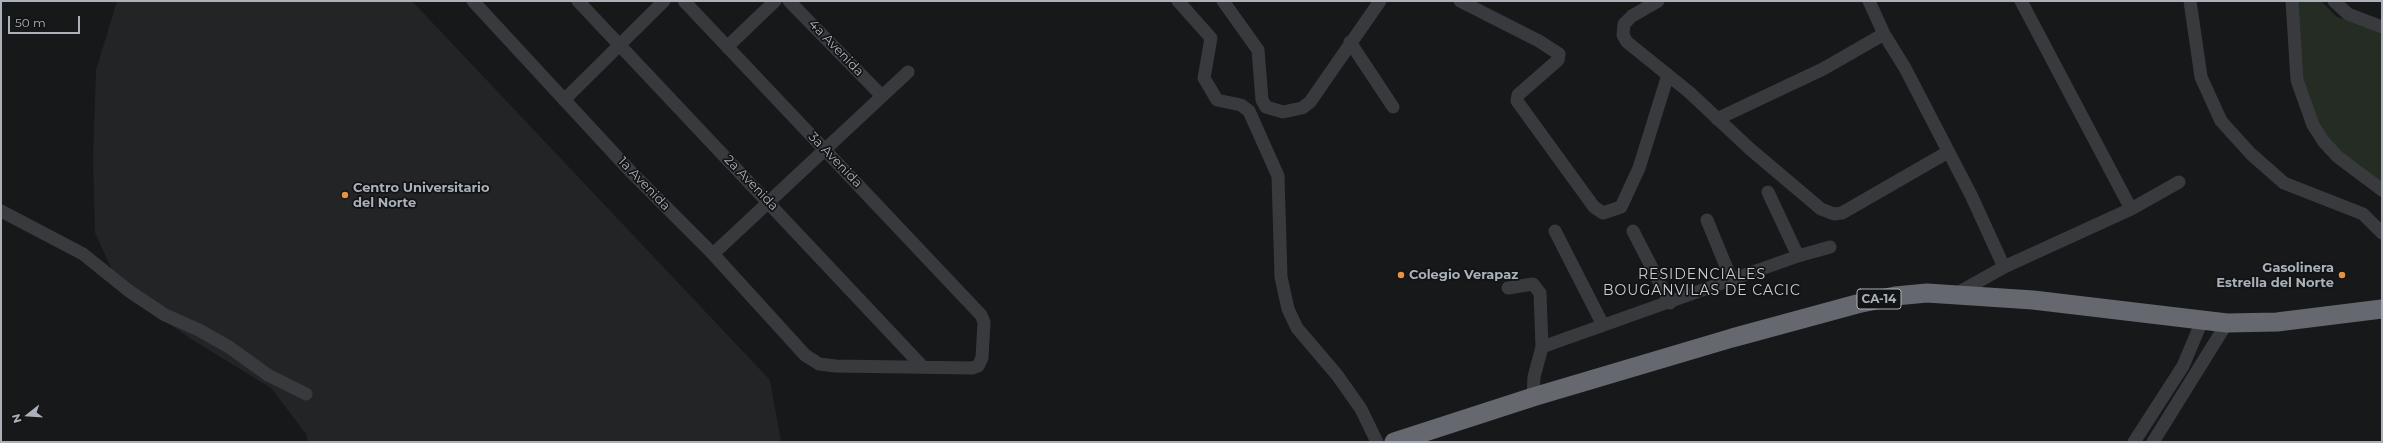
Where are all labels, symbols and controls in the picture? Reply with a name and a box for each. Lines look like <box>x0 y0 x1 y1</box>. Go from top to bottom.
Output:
scale bar <box>10 8 82 34</box>
text: 50 m <box>15 15 46 30</box>
street label: 4a Avenida <box>805 17 867 79</box>
street label: 3a Avenida <box>805 129 865 191</box>
street label: 2a Avenida <box>721 152 781 214</box>
street label: 1a Avenida <box>615 154 673 214</box>
place label: Centro Universitario del Norte <box>353 180 489 211</box>
marker: Centro Universitario del Norte <box>340 190 350 200</box>
place label: Gasolinera Estrella del Norte <box>2216 260 2334 291</box>
place label: Colegio Verapaz <box>1409 267 1518 283</box>
district label: RESIDENCIALES BOUGANVILAS DE CACIC <box>1603 267 1801 300</box>
marker: Colegio Verapaz <box>1396 270 1406 280</box>
marker: Gasolinera Estrella del Norte <box>2337 270 2347 280</box>
road number: CA-14 <box>1857 289 1901 309</box>
north arrow <box>8 395 48 435</box>
text: N <box>9 412 25 425</box>

